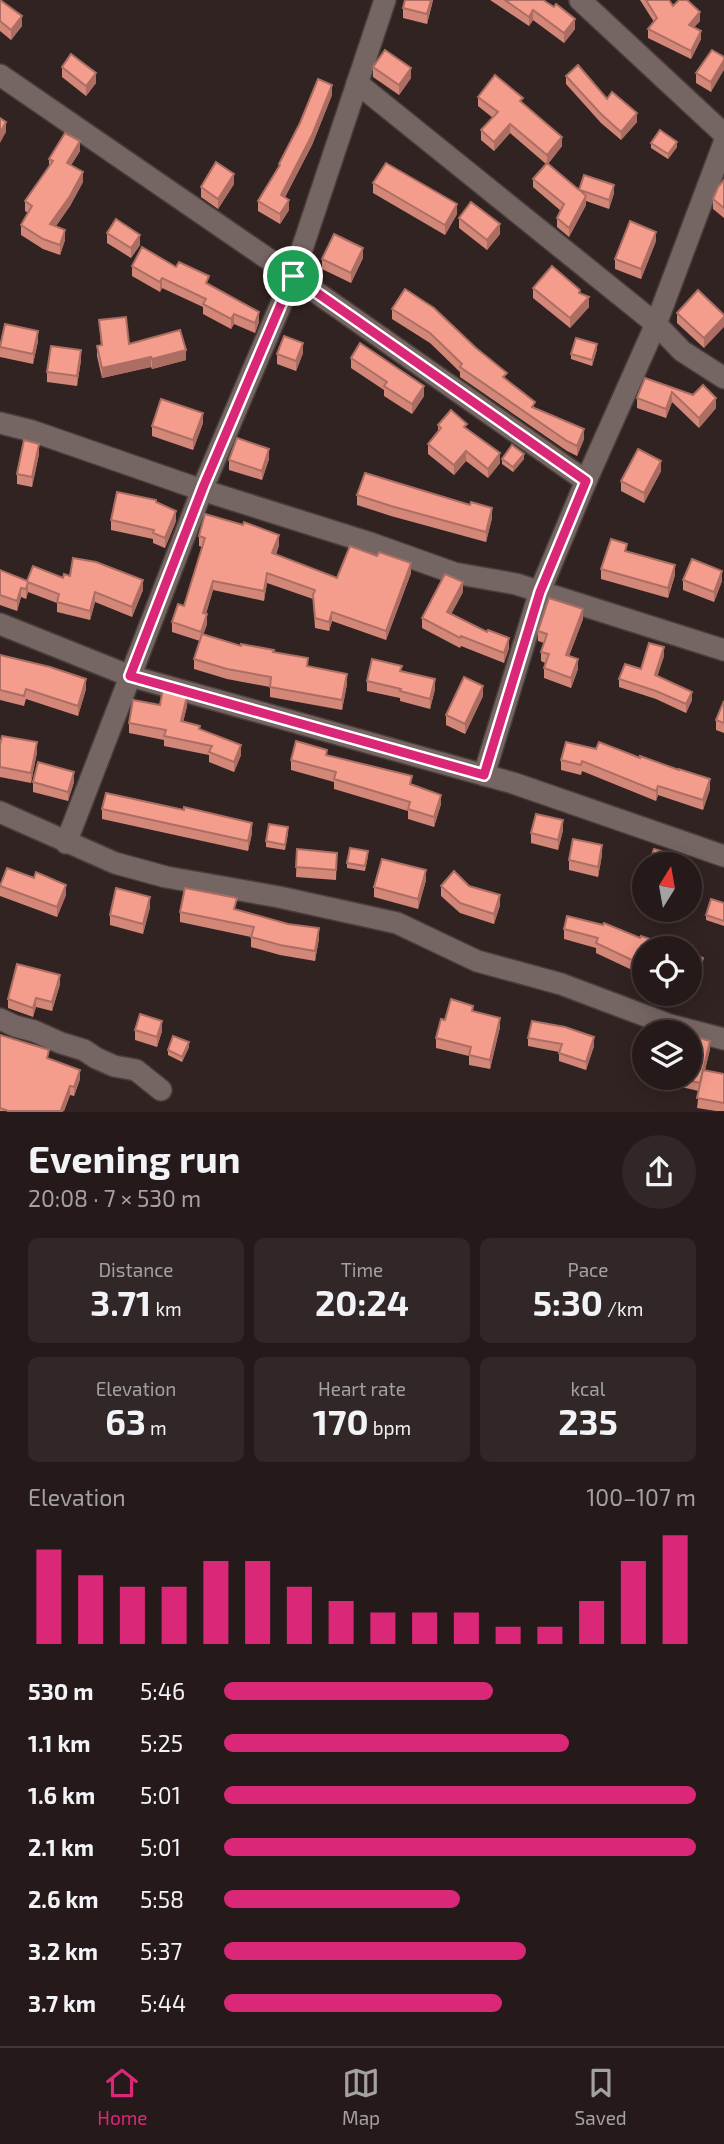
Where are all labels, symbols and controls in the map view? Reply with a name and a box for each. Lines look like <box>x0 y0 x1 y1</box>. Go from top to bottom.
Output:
pin <box>263 246 323 306</box>
icon: arrive <box>274 257 312 295</box>
north arrow <box>632 852 702 922</box>
map controls <box>632 852 702 1090</box>
button: locate <box>632 936 702 1006</box>
button: layers <box>632 1020 702 1090</box>
text: Evening run <box>28 1135 241 1181</box>
button: share <box>622 1135 696 1209</box>
text: 20:08 · 7 × 530 m <box>28 1184 201 1212</box>
text: Distance <box>98 1258 174 1281</box>
text: Time <box>341 1258 383 1281</box>
text: Pace <box>568 1258 608 1281</box>
text: 3.71 <box>90 1281 151 1323</box>
text: 20:24 <box>315 1281 409 1323</box>
text: 5:30 <box>533 1281 603 1323</box>
text: km <box>151 1297 182 1320</box>
text: /km <box>603 1297 643 1320</box>
text: Elevation <box>96 1377 176 1400</box>
text: Heart rate <box>318 1377 406 1400</box>
text: kcal <box>571 1377 605 1400</box>
text: 63 <box>105 1400 146 1442</box>
text: 170 <box>313 1400 368 1442</box>
text: 235 <box>558 1400 618 1442</box>
text: m <box>146 1416 167 1439</box>
text: bpm <box>368 1416 411 1439</box>
text: Elevation <box>28 1483 126 1511</box>
text: 100–107 m <box>586 1483 696 1511</box>
text: 530 m <box>28 1677 93 1705</box>
text: 5:46 <box>140 1677 185 1705</box>
text: 1.1 km <box>28 1729 91 1757</box>
text: 5:25 <box>140 1729 183 1757</box>
text: 1.6 km <box>28 1781 95 1809</box>
text: 5:01 <box>140 1781 181 1809</box>
text: 2.1 km <box>28 1833 94 1861</box>
text: 5:01 <box>140 1833 181 1861</box>
text: 2.6 km <box>28 1885 99 1913</box>
text: 5:58 <box>140 1885 184 1913</box>
text: 3.2 km <box>28 1937 98 1965</box>
text: 5:37 <box>140 1937 182 1965</box>
text: 3.7 km <box>28 1989 96 2017</box>
text: 5:44 <box>140 1989 186 2017</box>
tab: Home <box>97 2064 148 2129</box>
tab: Map <box>342 2064 380 2129</box>
tab: Saved <box>575 2064 627 2129</box>

